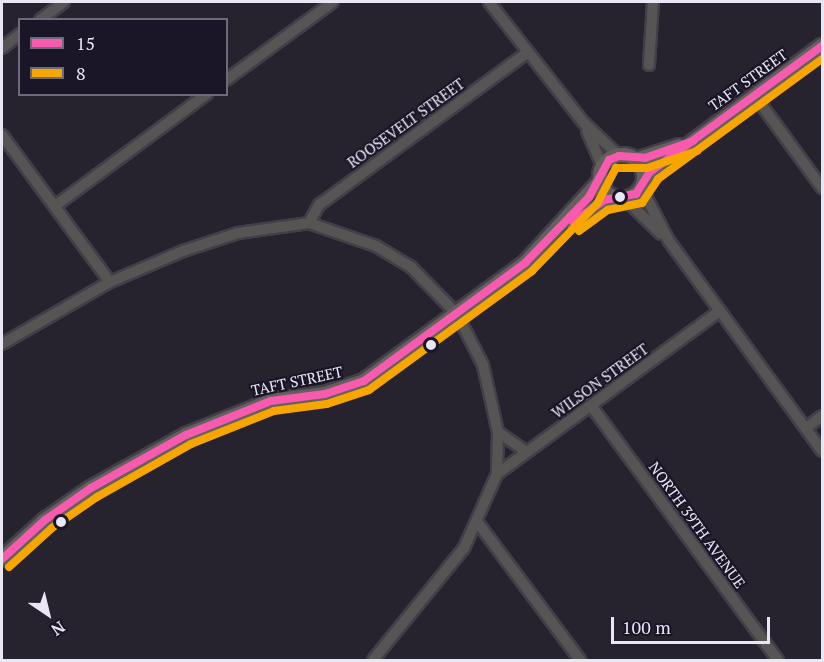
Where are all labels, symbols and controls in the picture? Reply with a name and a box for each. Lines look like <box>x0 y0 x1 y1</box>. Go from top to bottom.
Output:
legend <box>18 18 228 96</box>
text: 15 <box>76 31 95 55</box>
street label: TAFT STREET <box>705 45 791 115</box>
text: 8 <box>76 61 86 85</box>
street label: ROOSEVELT STREET <box>344 74 468 172</box>
unlabelled marker <box>614 191 626 203</box>
unlabelled marker <box>425 339 437 351</box>
street label: WILSON STREET <box>548 340 652 422</box>
street label: TAFT STREET <box>250 363 344 399</box>
street label: NORTH 39TH AVENUE <box>645 458 749 592</box>
unlabelled marker <box>55 516 67 528</box>
north arrow <box>18 584 78 644</box>
scale bar <box>614 605 773 643</box>
text: 100 m <box>622 615 671 639</box>
text: N <box>47 616 70 641</box>

